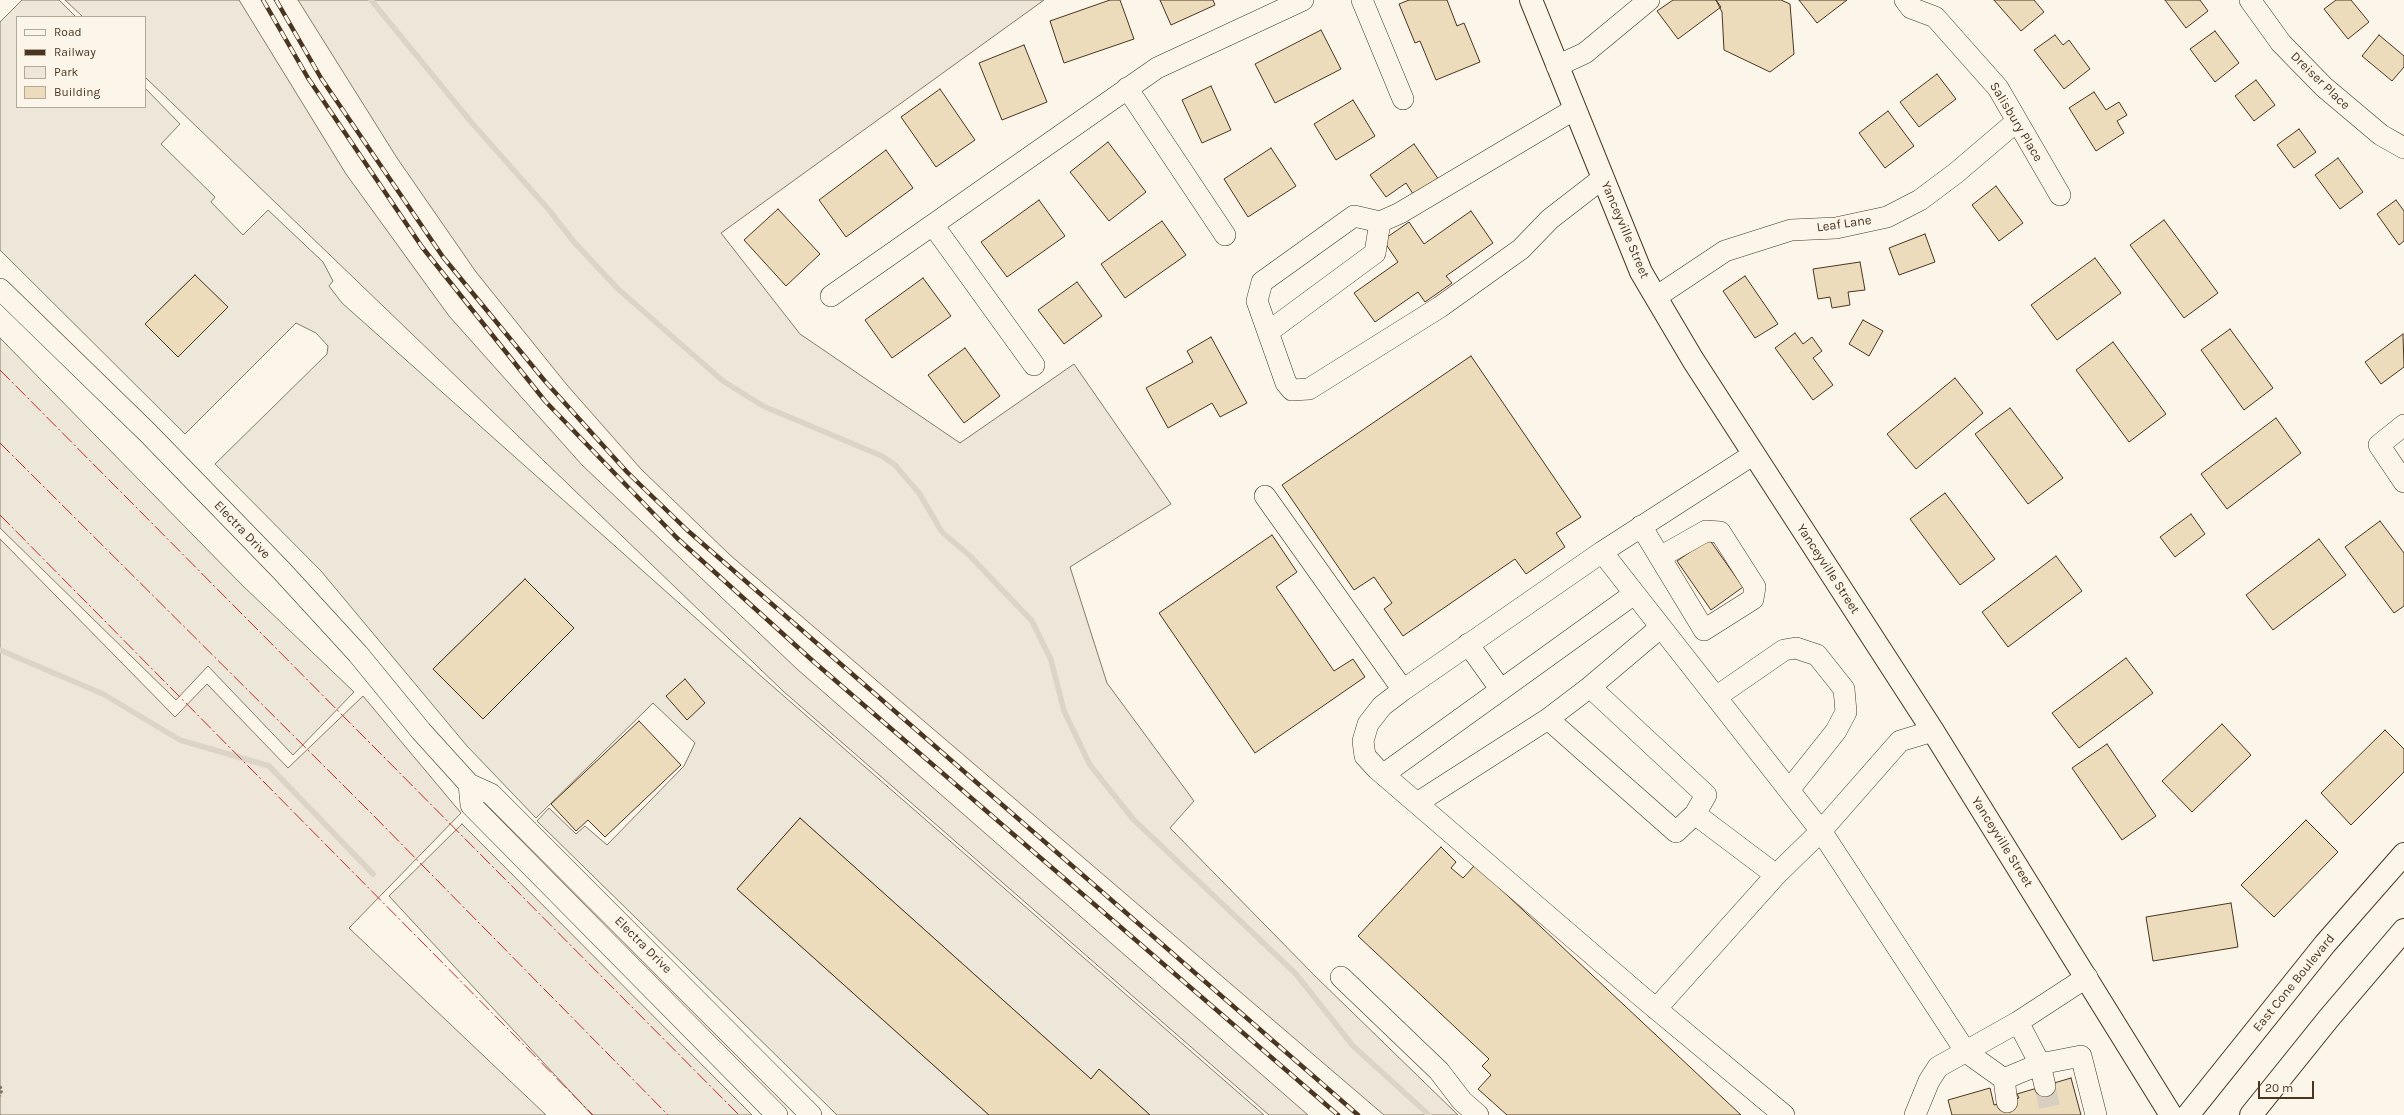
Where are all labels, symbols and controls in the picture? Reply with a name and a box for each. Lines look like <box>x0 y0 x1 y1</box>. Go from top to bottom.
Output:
legend <box>16 16 146 108</box>
text: Road <box>54 25 82 39</box>
text: Railway <box>54 45 96 59</box>
street label: Dreiser Place <box>2287 49 2353 113</box>
text: Park <box>54 65 78 79</box>
street label: Salisbury Place <box>1986 79 2046 165</box>
text: Building <box>54 85 100 99</box>
street label: Yanceyville Street <box>1598 179 1652 281</box>
street label: Leaf Lane <box>1816 212 1872 236</box>
street label: Electra Drive <box>211 498 273 562</box>
street label: Yanceyville Street <box>1793 521 1863 617</box>
street label: Yanceyville Street <box>1968 794 2036 890</box>
street label: Electra Drive <box>611 913 675 977</box>
street label: East Cone Boulevard <box>2250 931 2338 1035</box>
scale bar <box>2260 1073 2316 1099</box>
text: 20 m <box>2265 1081 2293 1095</box>

